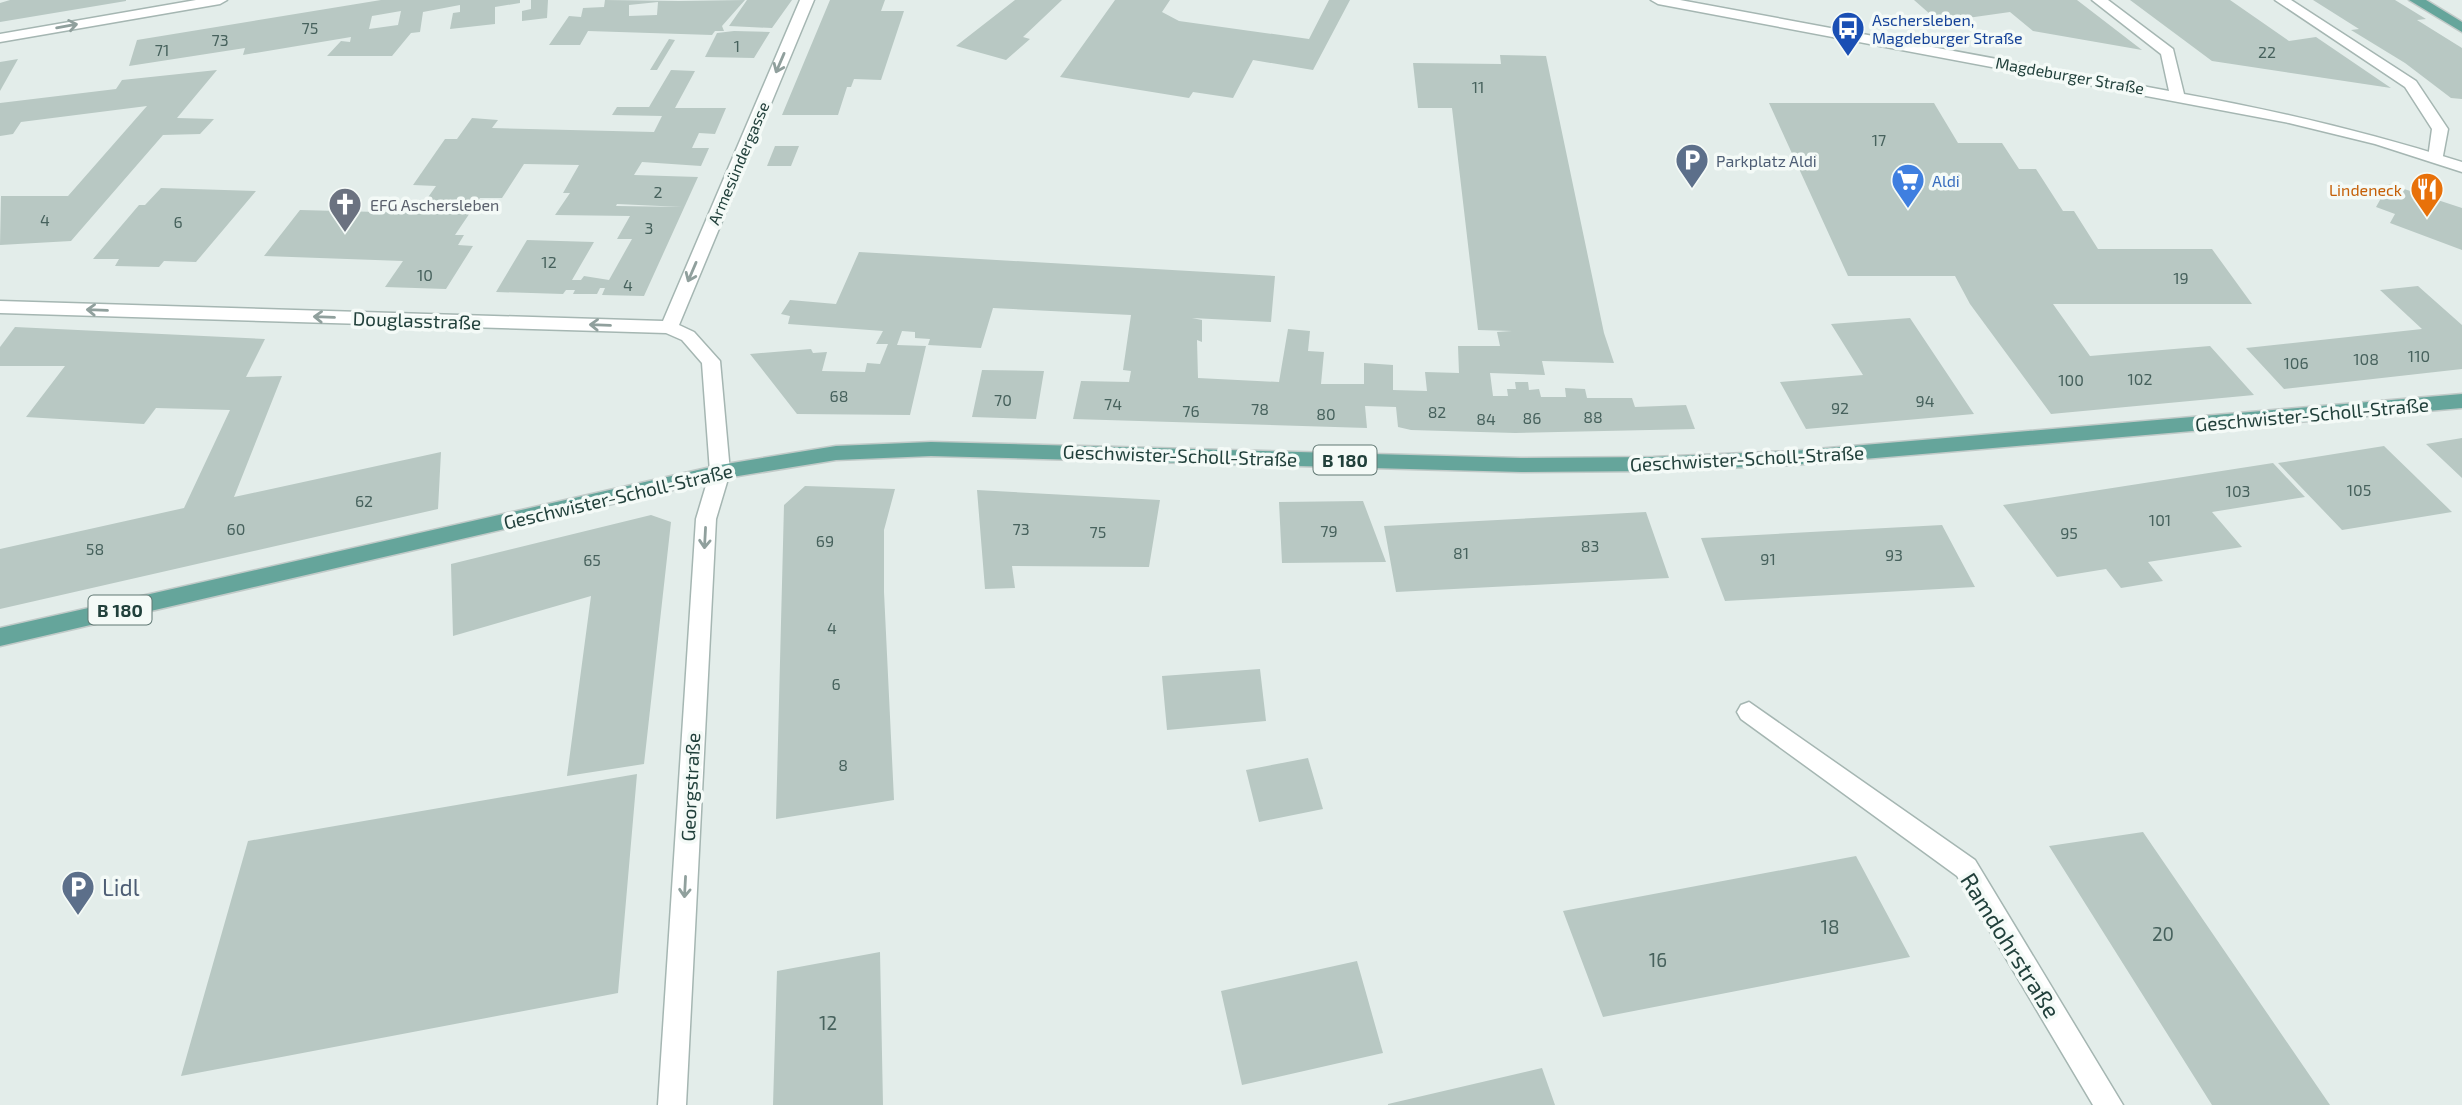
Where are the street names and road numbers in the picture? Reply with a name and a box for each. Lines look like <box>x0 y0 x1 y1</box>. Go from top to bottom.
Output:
street label: Magdeburger Straße <box>1994 53 2146 97</box>
street label: Armesündergasse <box>703 98 773 228</box>
street label: Douglasstraße <box>352 306 482 334</box>
street label: Geschwister-Scholl-Straße <box>2194 392 2430 436</box>
street label: Geschwister-Scholl-Straße <box>1062 439 1298 471</box>
street label: Geschwister-Scholl-Straße <box>1629 440 1865 476</box>
road number: B 180 <box>1314 446 1376 474</box>
street label: Geschwister-Scholl-Straße <box>501 458 735 534</box>
road number: B 180 <box>88 596 152 624</box>
street label: Georgstraße <box>676 732 704 842</box>
street label: Ramdohrstraße <box>1955 867 2067 1023</box>

